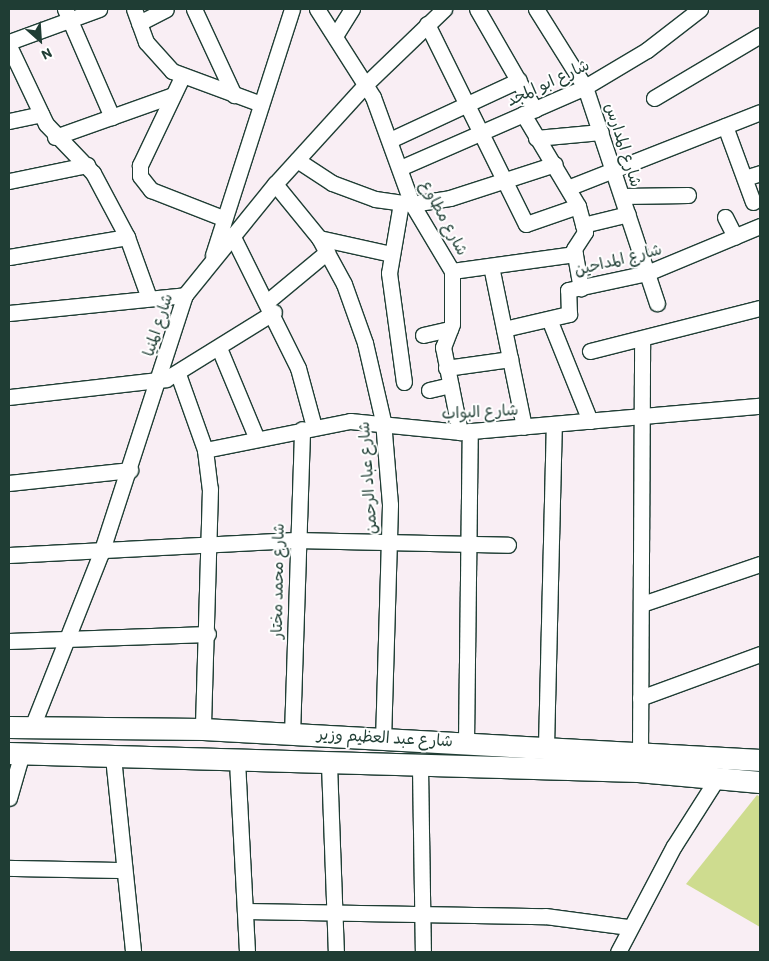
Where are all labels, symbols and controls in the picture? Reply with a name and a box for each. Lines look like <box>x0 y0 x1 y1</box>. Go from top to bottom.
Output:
north arrow <box>15 15 65 65</box>
text: N <box>39 44 55 64</box>
street label: شارع ابو المجد <box>504 55 592 111</box>
street label: شارع المدارس <box>600 101 646 189</box>
street label: شارع مطاوع <box>416 177 472 259</box>
street label: شارع المداحين <box>572 240 664 280</box>
street label: شارع المنيا <box>139 291 177 359</box>
street label: شارع البواب <box>441 400 519 424</box>
street label: شارع عباد الرحمن <box>354 421 382 535</box>
street label: شارع محمد مختار <box>267 523 289 639</box>
street label: شارع عبد العظيم وزير <box>317 725 453 751</box>

